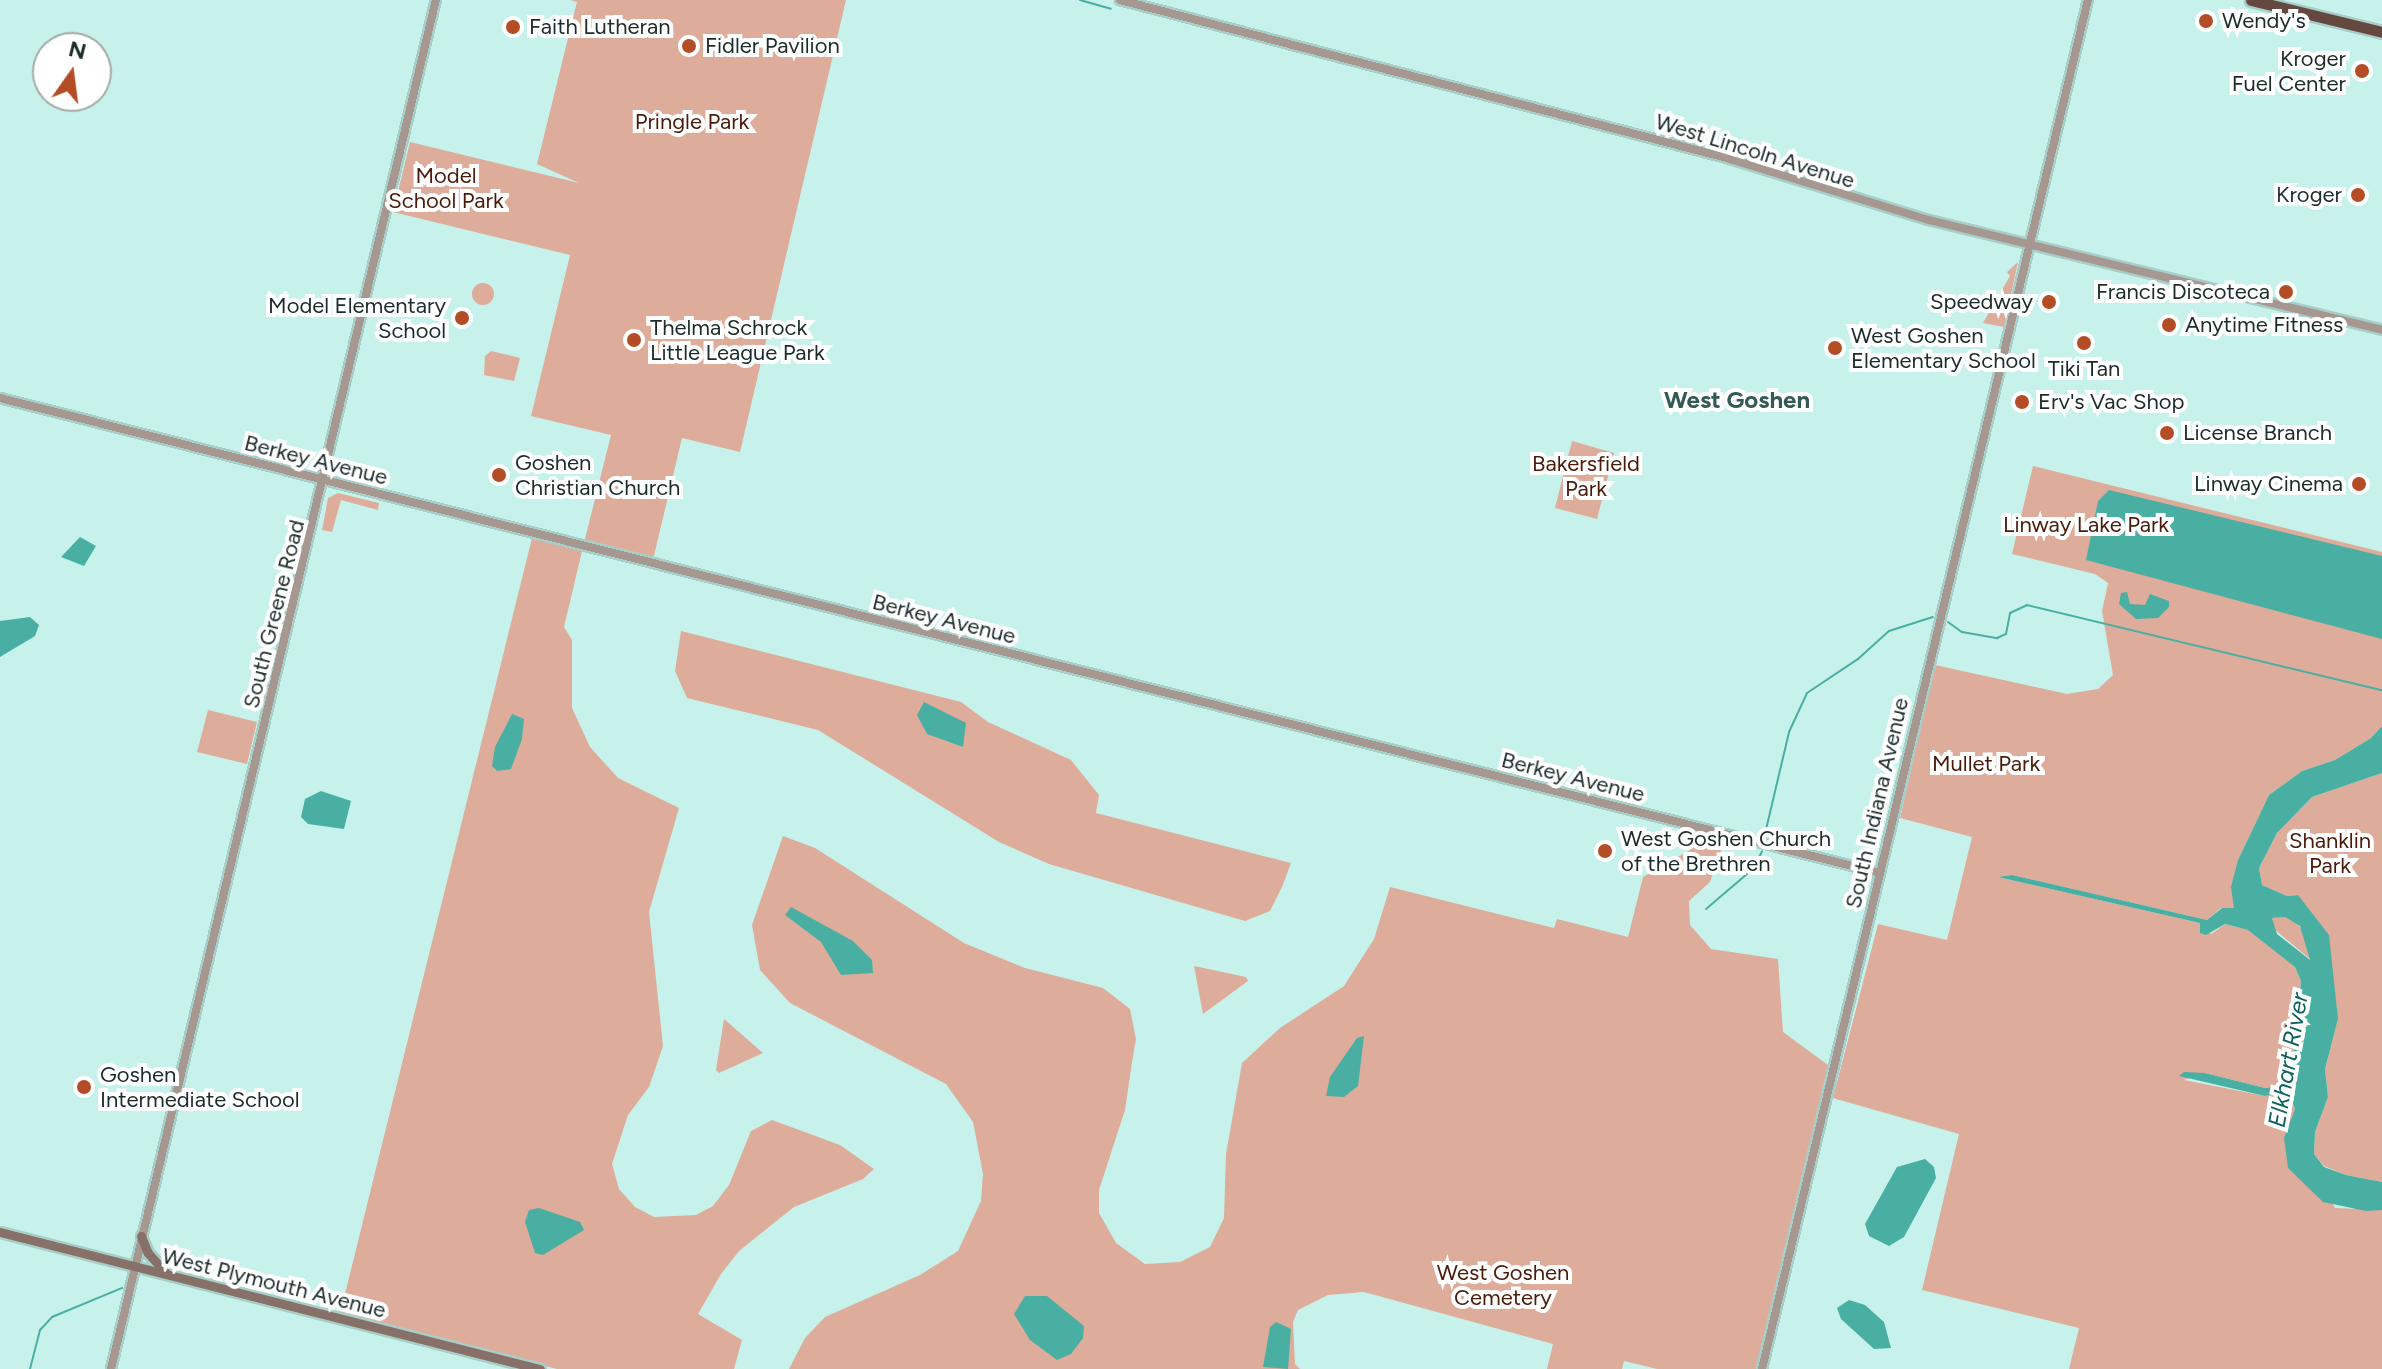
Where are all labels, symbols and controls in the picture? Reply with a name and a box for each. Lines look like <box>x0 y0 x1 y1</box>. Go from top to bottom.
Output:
place label: Wendy's <box>2222 8 2306 34</box>
marker: Wendy's <box>2197 12 2215 30</box>
place label: Faith Lutheran <box>529 14 670 40</box>
marker: Faith Lutheran <box>504 18 522 36</box>
north arrow <box>32 32 112 112</box>
place label: Fidler Pavilion <box>705 33 840 59</box>
text: N <box>66 35 89 65</box>
marker: Fidler Pavilion <box>680 37 698 55</box>
place label: Kroger Fuel Center <box>2232 45 2346 96</box>
marker: Kroger Fuel Center <box>2353 62 2371 80</box>
street label: West Lincoln Avenue <box>1652 108 1858 194</box>
park label: Pringle Park <box>635 109 749 135</box>
park label: Model School Park <box>388 162 504 214</box>
place label: Kroger <box>2276 182 2342 208</box>
marker: Kroger <box>2349 186 2367 204</box>
place label: Francis Discoteca <box>2096 279 2270 305</box>
marker: Francis Discoteca <box>2277 283 2295 301</box>
place label: Speedway <box>1930 289 2033 315</box>
place label: Model Elementary School <box>268 292 446 344</box>
marker: Speedway <box>2040 293 2058 311</box>
marker: Model Elementary School <box>453 309 471 327</box>
place label: Anytime Fitness <box>2185 312 2343 338</box>
place label: Thelma Schrock Little League Park <box>650 314 825 366</box>
marker: Anytime Fitness <box>2160 316 2178 334</box>
place label: West Goshen Elementary School <box>1851 322 2036 374</box>
marker: Thelma Schrock Little League Park <box>625 331 643 349</box>
marker: Tiki Tan <box>2075 334 2093 352</box>
marker: West Goshen Elementary School <box>1826 339 1844 357</box>
place label: Tiki Tan <box>2048 356 2120 382</box>
district label: West Goshen <box>1664 386 1810 414</box>
place label: Erv's Vac Shop <box>2038 389 2184 415</box>
marker: Erv's Vac Shop <box>2013 393 2031 411</box>
place label: License Branch <box>2183 420 2332 446</box>
marker: License Branch <box>2158 424 2176 442</box>
street label: Berkey Avenue <box>242 429 390 491</box>
place label: Goshen Christian Church <box>515 449 680 500</box>
park label: Bakersfield Park <box>1532 450 1640 502</box>
marker: Goshen Christian Church <box>490 466 508 484</box>
place label: Linway Cinema <box>2194 471 2343 497</box>
marker: Linway Cinema <box>2350 475 2368 493</box>
park label: Linway Lake Park <box>2003 512 2169 538</box>
street label: South Greene Road <box>238 517 310 711</box>
street label: Berkey Avenue <box>870 588 1018 650</box>
street label: South Indiana Avenue <box>1840 695 1914 911</box>
street label: Berkey Avenue <box>1499 746 1647 808</box>
park label: Mullet Park <box>1932 751 2040 777</box>
place label: West Goshen Church of the Brethren <box>1621 825 1831 876</box>
park label: Shanklin Park <box>2289 827 2371 878</box>
marker: West Goshen Church of the Brethren <box>1596 842 1614 860</box>
water label: Elkhart River <box>2262 990 2314 1130</box>
place label: Goshen Intermediate School <box>100 1061 300 1112</box>
marker: Goshen Intermediate School <box>75 1078 93 1096</box>
street label: West Plymouth Avenue <box>159 1242 389 1324</box>
park label: West Goshen Cemetery <box>1437 1259 1569 1310</box>

